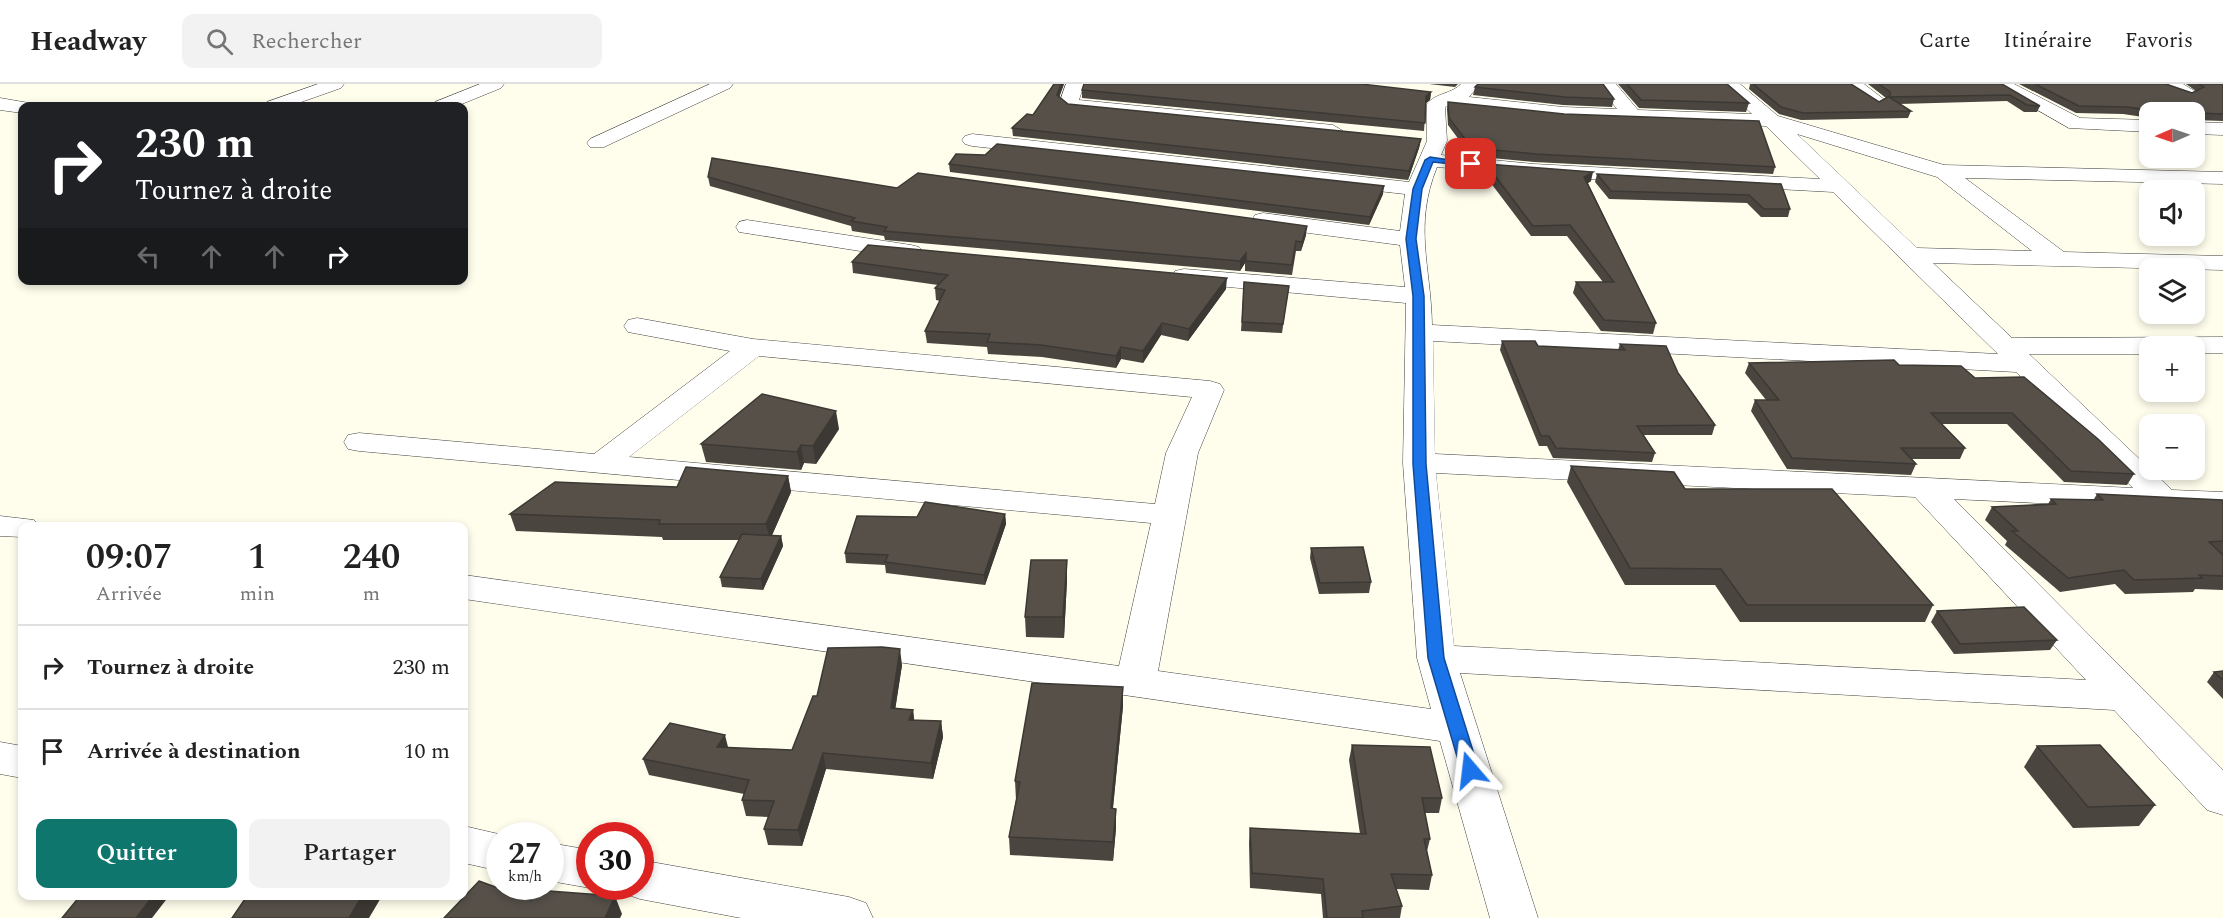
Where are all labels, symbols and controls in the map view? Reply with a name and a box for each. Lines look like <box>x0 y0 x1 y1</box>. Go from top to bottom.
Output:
search box <box>182 14 602 68</box>
text: Headway <box>30 20 146 63</box>
icon: search <box>203 25 236 58</box>
text: Rechercher <box>251 25 362 58</box>
text: Carte <box>1919 25 1970 57</box>
text: Itinéraire <box>2003 25 2092 57</box>
text: Favoris <box>2125 25 2193 57</box>
north arrow <box>2139 102 2205 168</box>
map controls <box>2139 102 2205 480</box>
text: 230 m <box>135 113 254 176</box>
icon: right <box>36 126 114 204</box>
pin <box>1445 138 1496 189</box>
icon: arrive <box>1454 147 1487 180</box>
text: Tournez à droite <box>135 170 332 212</box>
button: sound <box>2139 180 2205 246</box>
icon: left <box>132 240 165 273</box>
icon: ahead <box>195 240 228 273</box>
icon: ahead <box>258 240 291 273</box>
icon: right <box>321 240 354 273</box>
button: layers <box>2139 258 2205 324</box>
button: + <box>2139 336 2205 402</box>
button: − <box>2139 414 2205 480</box>
text: 09:07 <box>86 530 172 585</box>
text: 1 <box>248 530 267 585</box>
text: 240 <box>342 530 400 585</box>
text: Arrivée <box>96 579 162 609</box>
text: min <box>240 579 275 609</box>
text: m <box>363 579 380 609</box>
icon: right <box>36 651 69 684</box>
text: Tournez à droite <box>87 651 254 684</box>
text: 230 m <box>393 651 450 684</box>
icon: arrive <box>36 735 69 768</box>
text: Arrivée à destination <box>87 735 301 768</box>
text: 10 m <box>404 735 450 768</box>
position arrow <box>1438 738 1502 802</box>
button: Quitter <box>36 819 237 888</box>
button: Partager <box>249 819 450 888</box>
speed limit sign: 30 <box>576 822 654 900</box>
text: 27 <box>508 831 542 877</box>
text: km/h <box>508 865 542 888</box>

